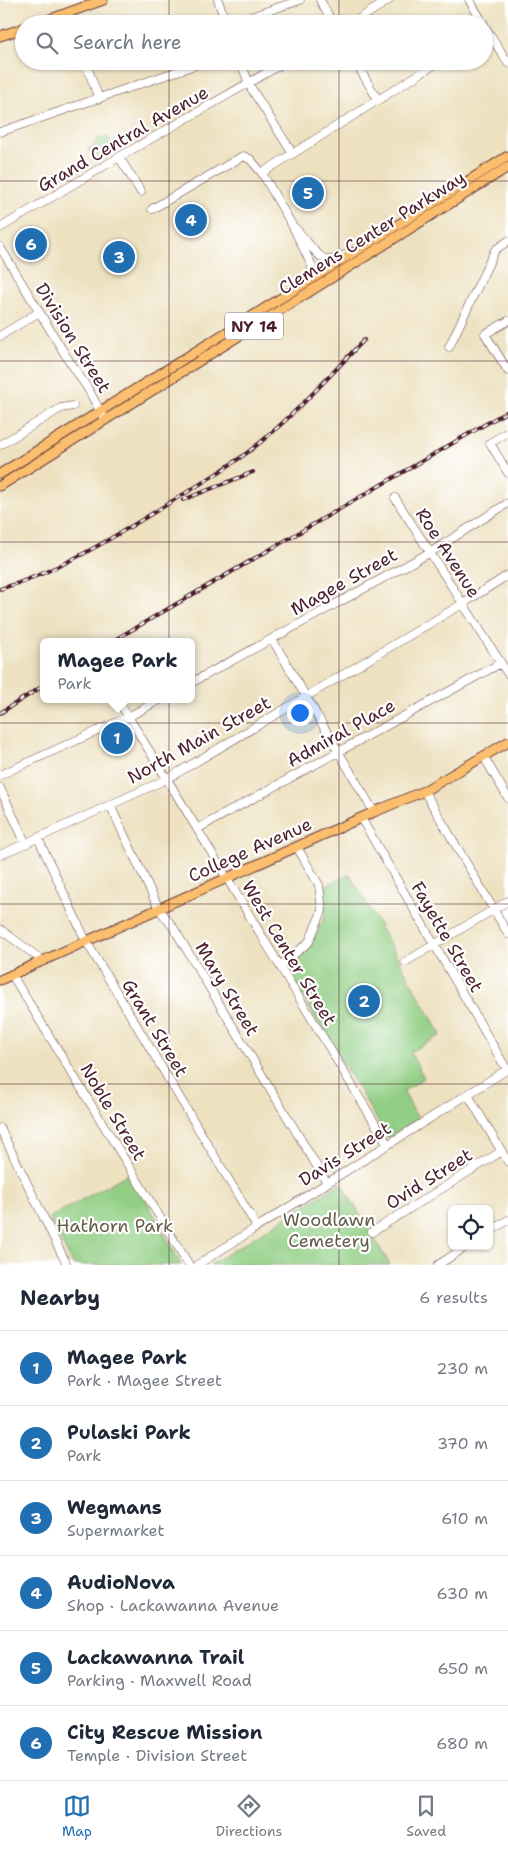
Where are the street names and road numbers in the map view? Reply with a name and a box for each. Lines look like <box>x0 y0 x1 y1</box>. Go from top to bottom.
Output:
street label: Grand Central Avenue <box>33 80 213 198</box>
street label: Clemens Center Parkway <box>274 166 470 300</box>
street label: Division Street <box>30 278 116 398</box>
road number: NY 14 <box>225 312 283 340</box>
street label: Roe Avenue <box>410 503 486 603</box>
street label: Magee Street <box>286 543 402 621</box>
street label: North Main Street <box>123 691 275 789</box>
street label: Admiral Place <box>282 693 400 773</box>
street label: College Avenue <box>184 812 316 888</box>
street label: West Center Street <box>236 876 342 1030</box>
street label: Fayette Street <box>406 877 489 997</box>
street label: Mary Street <box>190 938 265 1041</box>
street label: Grant Street <box>116 975 194 1081</box>
street label: Noble Street <box>75 1059 152 1165</box>
street label: Davis Street <box>294 1116 396 1192</box>
street label: Ovid Street <box>381 1143 477 1215</box>

